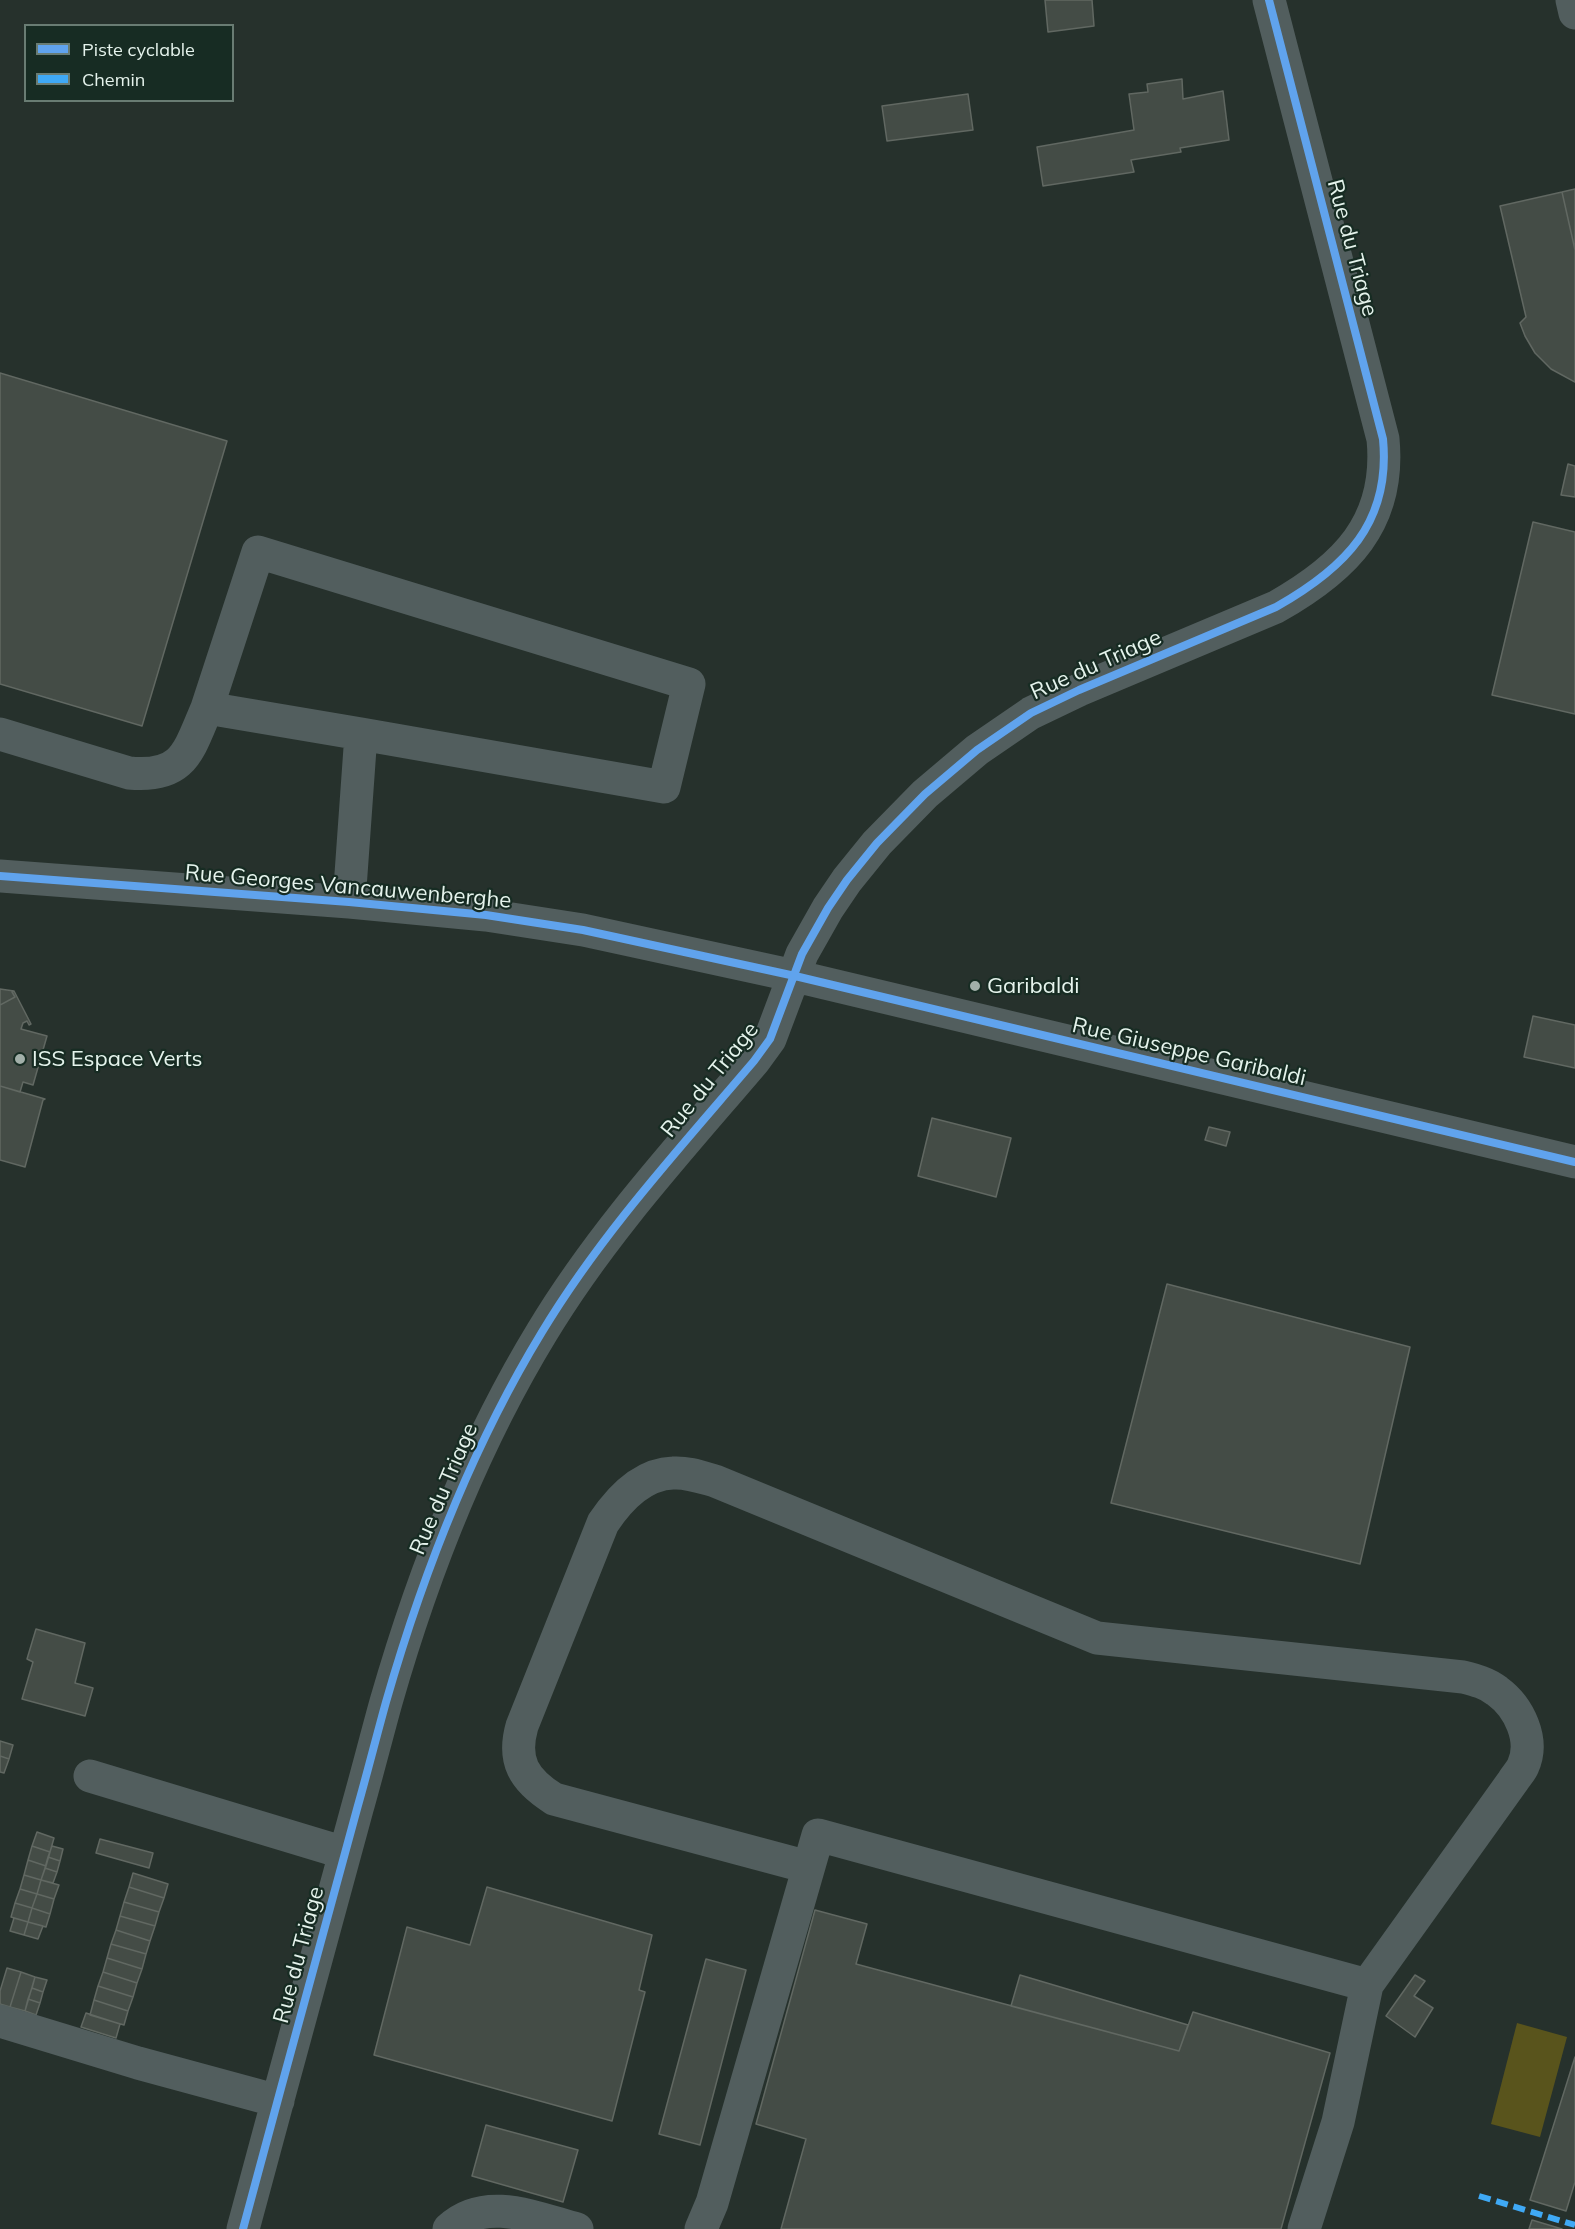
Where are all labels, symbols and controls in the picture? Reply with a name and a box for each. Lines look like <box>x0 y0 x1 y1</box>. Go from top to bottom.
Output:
legend <box>24 24 234 102</box>
text: Piste cyclable <box>82 38 195 61</box>
text: Chemin <box>82 68 145 91</box>
street label: Rue du Triage <box>1321 177 1383 319</box>
street label: Rue du Triage <box>1026 624 1166 706</box>
street label: Rue Georges Vancauwenberghe <box>184 860 512 914</box>
place label: Garibaldi <box>987 973 1080 999</box>
marker: Garibaldi <box>968 979 982 993</box>
street label: Rue Giuseppe Garibaldi <box>1069 1012 1309 1092</box>
street label: Rue du Triage <box>656 1017 764 1143</box>
place label: ISS Espace Verts <box>32 1046 203 1072</box>
marker: ISS Espace Verts <box>13 1052 27 1066</box>
street label: Rue du Triage <box>404 1419 484 1559</box>
street label: Rue du Triage <box>268 1884 330 2026</box>

